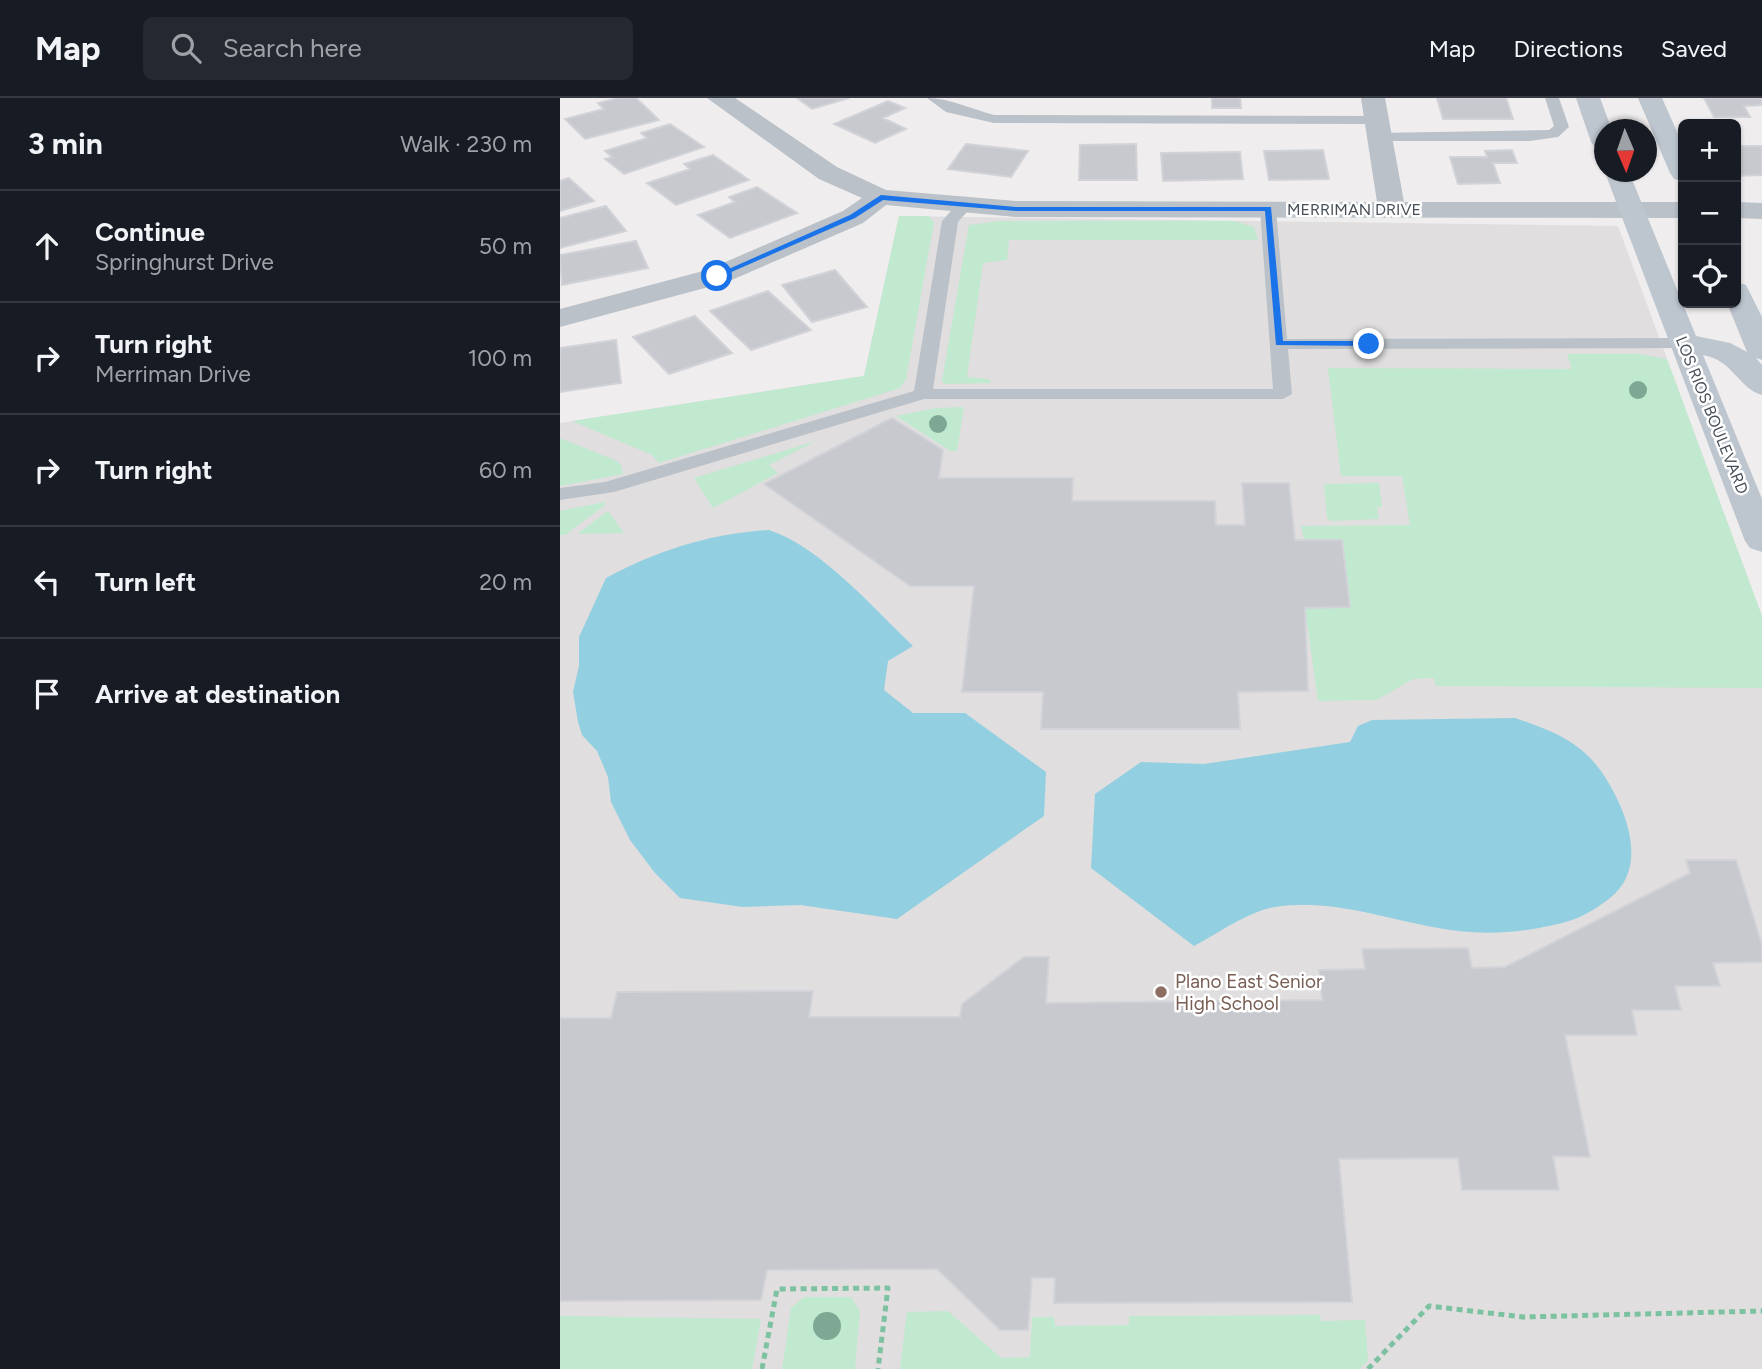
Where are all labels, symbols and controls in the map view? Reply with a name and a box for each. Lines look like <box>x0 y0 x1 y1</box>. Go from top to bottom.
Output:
search box <box>143 17 633 80</box>
text: Map <box>35 29 101 68</box>
icon: search <box>167 29 205 67</box>
text: Search here <box>223 32 362 64</box>
text: Map <box>1429 34 1475 63</box>
text: Directions <box>1513 34 1623 63</box>
text: Saved <box>1661 34 1727 63</box>
north arrow <box>1594 119 1657 182</box>
map controls <box>1678 119 1741 308</box>
button: + <box>1678 119 1741 182</box>
text: 3 min <box>28 125 103 162</box>
text: Walk · 230 m <box>400 130 532 158</box>
button: − <box>1678 182 1741 245</box>
street label: MERRIMAN DRIVE <box>1287 200 1421 219</box>
text: Continue <box>95 216 205 248</box>
icon: ahead <box>28 227 66 265</box>
text: 50 m <box>479 232 532 260</box>
button: locate <box>1678 245 1741 308</box>
text: Springhurst Drive <box>95 248 274 276</box>
route start <box>701 260 732 291</box>
text: Turn right <box>95 328 212 360</box>
route end <box>1353 328 1384 359</box>
street label: LOS RIOS BOULEVARD <box>1672 333 1752 497</box>
icon: right <box>28 339 66 377</box>
text: 100 m <box>468 344 532 372</box>
text: Merriman Drive <box>95 360 251 388</box>
icon: right <box>28 451 66 489</box>
text: Turn right <box>95 454 212 486</box>
text: 60 m <box>479 456 532 484</box>
icon: left <box>28 563 66 601</box>
text: Turn left <box>95 566 196 598</box>
text: 20 m <box>479 568 532 596</box>
icon: arrive <box>28 675 66 713</box>
text: Arrive at destination <box>95 678 340 710</box>
place label: Plano East Senior High School <box>1175 970 1323 1015</box>
marker: Plano East Senior High School <box>1153 984 1169 1000</box>

